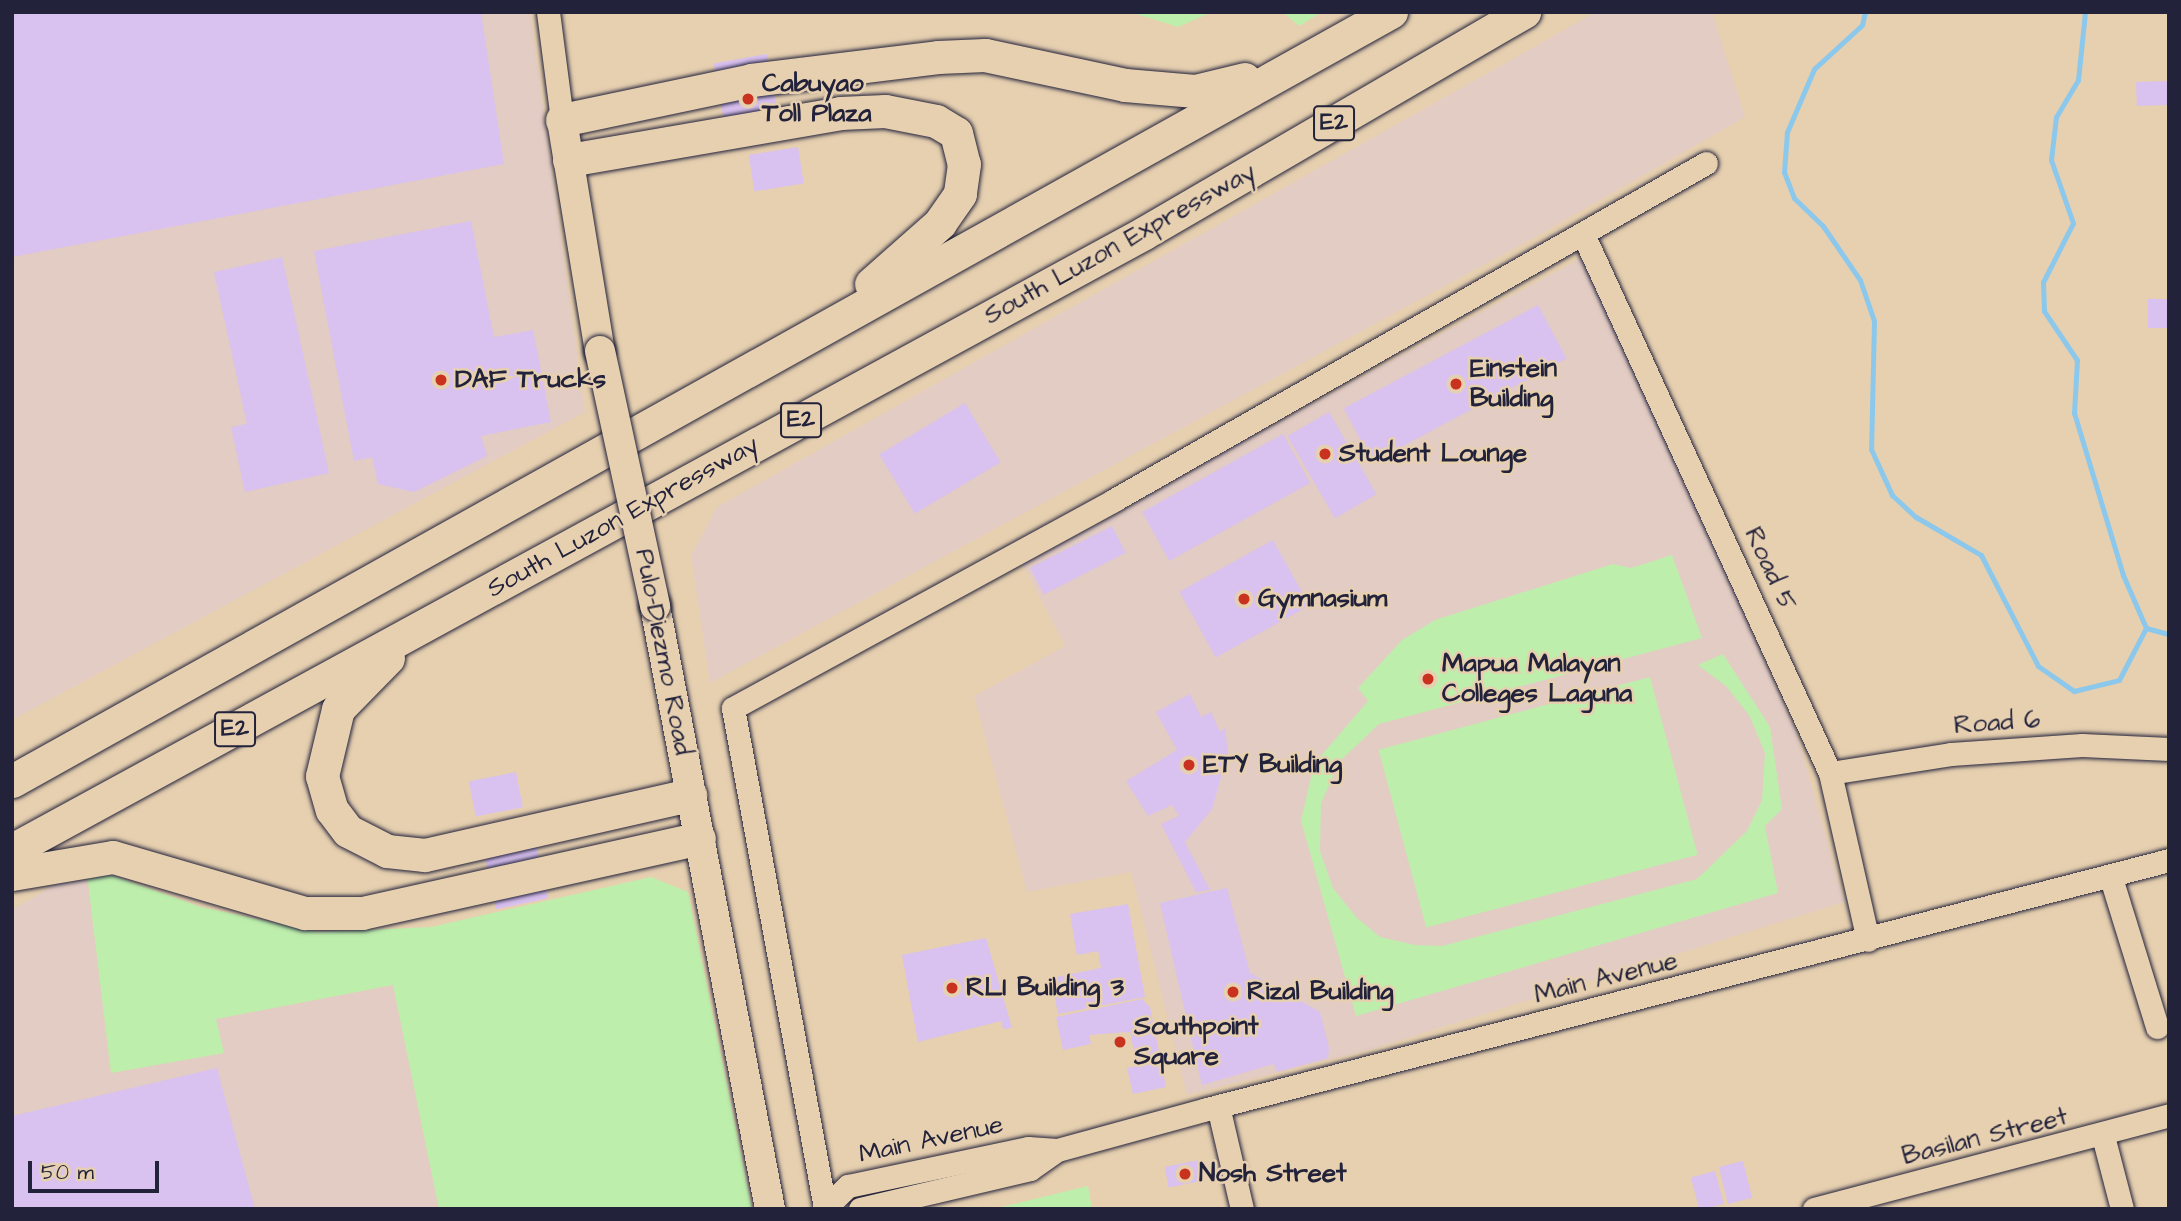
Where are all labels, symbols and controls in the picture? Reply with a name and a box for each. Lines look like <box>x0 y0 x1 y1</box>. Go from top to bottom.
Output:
place label: Cabuyao Toll Plaza <box>762 68 871 130</box>
marker: Cabuyao Toll Plaza <box>740 91 756 107</box>
road number: E2 <box>1313 103 1355 144</box>
street label: South Luzon Expressway <box>979 156 1261 332</box>
place label: Einstein Building <box>1470 353 1557 414</box>
place label: DAF Trucks <box>455 364 606 396</box>
marker: DAF Trucks <box>433 372 449 388</box>
marker: Einstein Building <box>1448 376 1464 392</box>
road number: E2 <box>780 400 822 440</box>
street label: South Luzon Expressway <box>482 429 764 605</box>
place label: Student Lounge <box>1339 438 1527 470</box>
marker: Student Lounge <box>1317 446 1333 462</box>
street label: Road 5 <box>1737 522 1803 616</box>
street label: Pulo-Diezmo Road <box>628 546 698 758</box>
place label: Gymnasium <box>1258 583 1387 615</box>
marker: Gymnasium <box>1236 591 1252 607</box>
place label: Mapua Malayan Colleges Laguna <box>1442 648 1632 710</box>
marker: Mapua Malayan Colleges Laguna <box>1420 671 1436 687</box>
street label: Road 6 <box>1953 704 2041 742</box>
road number: E2 <box>214 708 256 750</box>
place label: ETY Building <box>1203 749 1342 781</box>
marker: ETY Building <box>1181 757 1197 773</box>
street label: Main Avenue <box>1531 945 1681 1011</box>
place label: RLI Building 3 <box>966 972 1124 1004</box>
place label: Rizal Building <box>1247 976 1393 1008</box>
marker: RLI Building 3 <box>944 980 960 996</box>
marker: Rizal Building <box>1225 984 1241 1000</box>
place label: Southpoint Square <box>1134 1011 1258 1072</box>
marker: Southpoint Square <box>1112 1034 1128 1050</box>
street label: Basilan Street <box>1899 1101 2071 1173</box>
street label: Main Avenue <box>856 1110 1006 1170</box>
scale bar <box>32 1148 163 1192</box>
text: 50 m <box>41 1158 94 1187</box>
place label: Nosh Street <box>1199 1158 1346 1190</box>
marker: Nosh Street <box>1177 1166 1193 1182</box>

